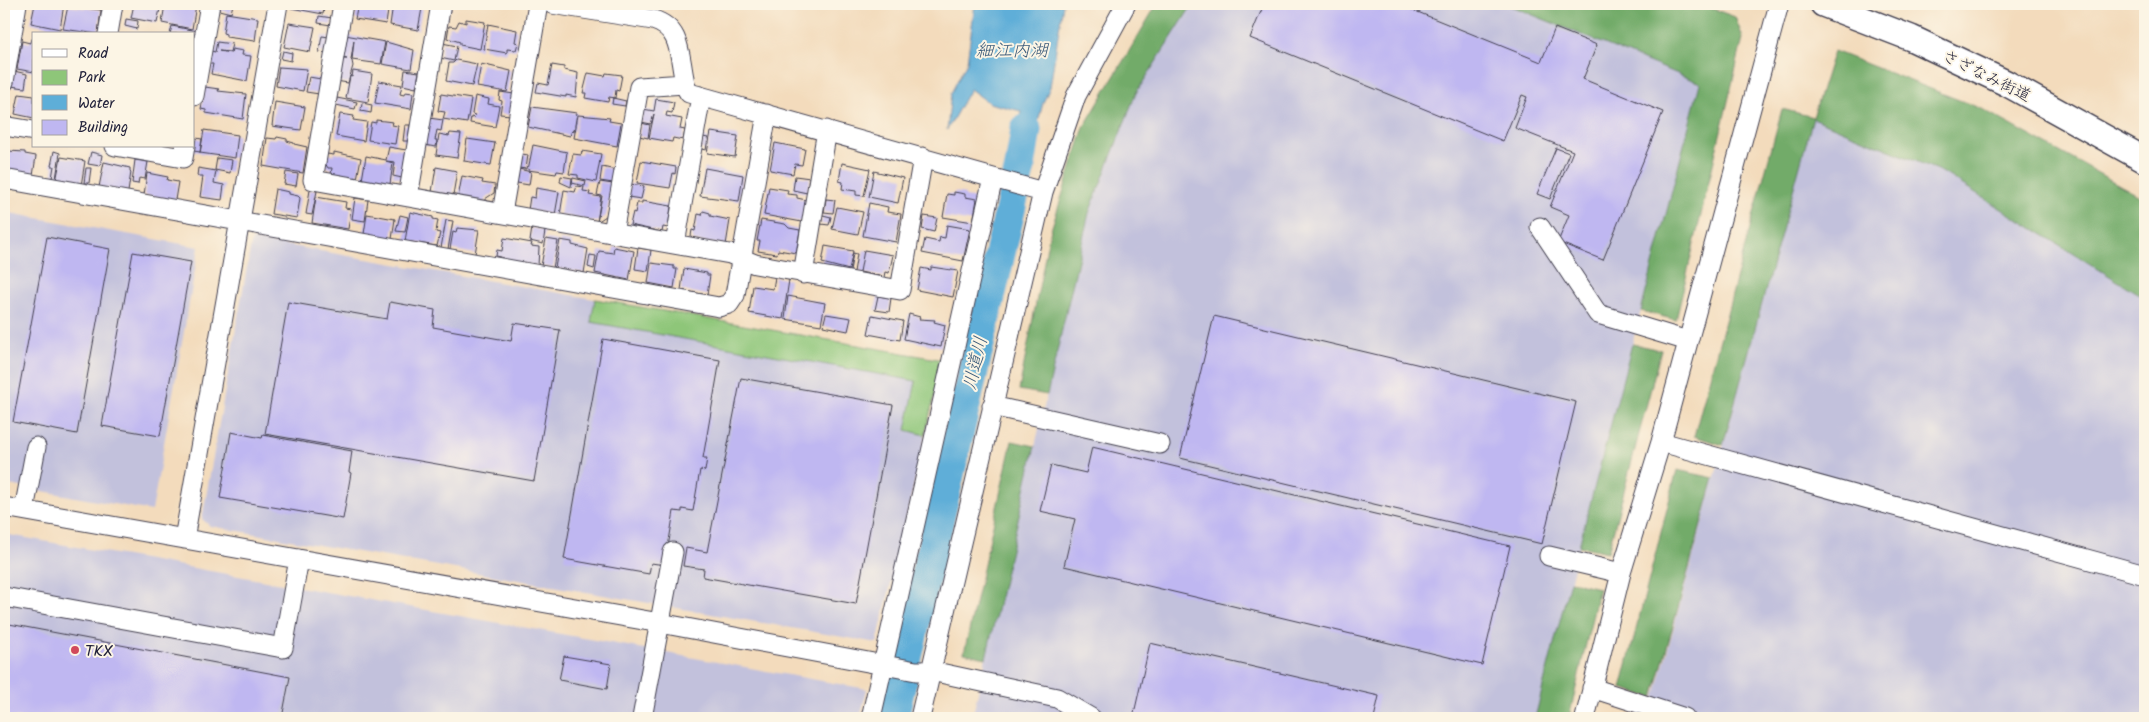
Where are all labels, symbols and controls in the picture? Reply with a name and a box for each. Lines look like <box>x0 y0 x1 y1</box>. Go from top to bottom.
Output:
legend <box>32 32 195 148</box>
water label: 細江内湖 <box>976 37 1050 66</box>
text: Road <box>78 42 109 66</box>
street label: さざなみ街道 <box>1938 44 2035 109</box>
text: Park <box>78 66 106 90</box>
text: Water <box>78 92 115 116</box>
text: Building <box>78 116 128 140</box>
water label: 川道川 <box>956 334 997 393</box>
place label: TKX <box>85 639 114 664</box>
marker: TKX <box>69 644 81 656</box>

